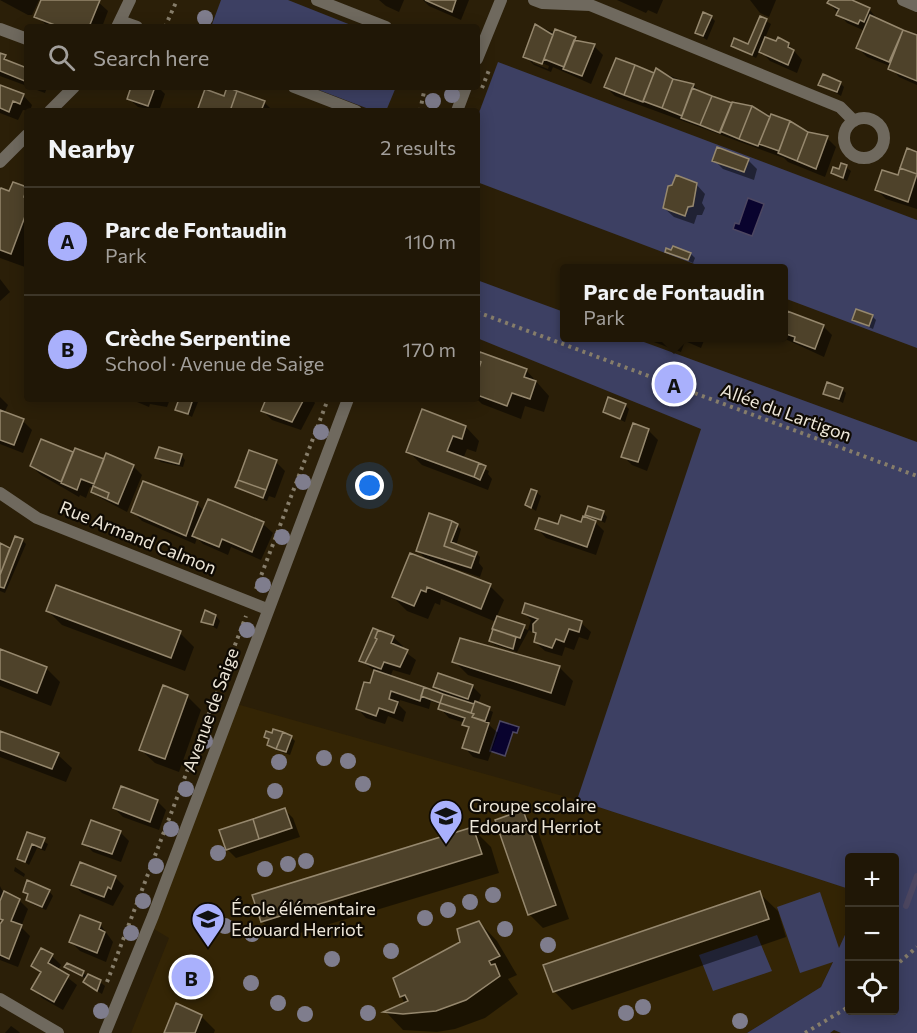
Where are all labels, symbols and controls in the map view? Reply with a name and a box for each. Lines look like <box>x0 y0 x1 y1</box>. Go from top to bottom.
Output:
search box <box>24 24 480 90</box>
icon: search <box>45 41 78 74</box>
text: Search here <box>93 44 209 71</box>
text: Nearby <box>48 132 135 163</box>
text: 2 results <box>380 135 456 159</box>
text: Parc de Fontaudin <box>105 216 287 243</box>
text: A <box>60 229 75 253</box>
text: 110 m <box>405 229 456 253</box>
text: Park <box>105 243 147 267</box>
popup <box>560 264 788 342</box>
text: Parc de Fontaudin <box>583 278 765 305</box>
text: Park <box>583 305 625 329</box>
text: Crèche Serpentine <box>105 324 291 351</box>
text: B <box>61 337 74 361</box>
text: 170 m <box>403 337 456 361</box>
text: School · Avenue de Saige <box>105 351 324 375</box>
pin: A <box>654 362 694 406</box>
street label: Allée du Lartigon <box>718 378 855 446</box>
your location <box>355 471 384 500</box>
street label: Rue Armand Calmon <box>57 496 220 579</box>
street label: Avenue de Saige <box>177 645 243 775</box>
place label: Groupe scolaire Edouard Herriot <box>469 794 601 837</box>
school or university icon: Groupe scolaire Edouard Herriot <box>428 798 464 845</box>
map controls <box>845 853 899 1015</box>
button: + <box>845 853 899 907</box>
place label: École élémentaire Edouard Herriot <box>231 897 376 940</box>
school or university icon: École élémentaire Edouard Herriot <box>190 901 226 948</box>
button: − <box>845 907 899 961</box>
pin: B <box>172 954 210 1000</box>
button: locate <box>845 961 899 1015</box>

